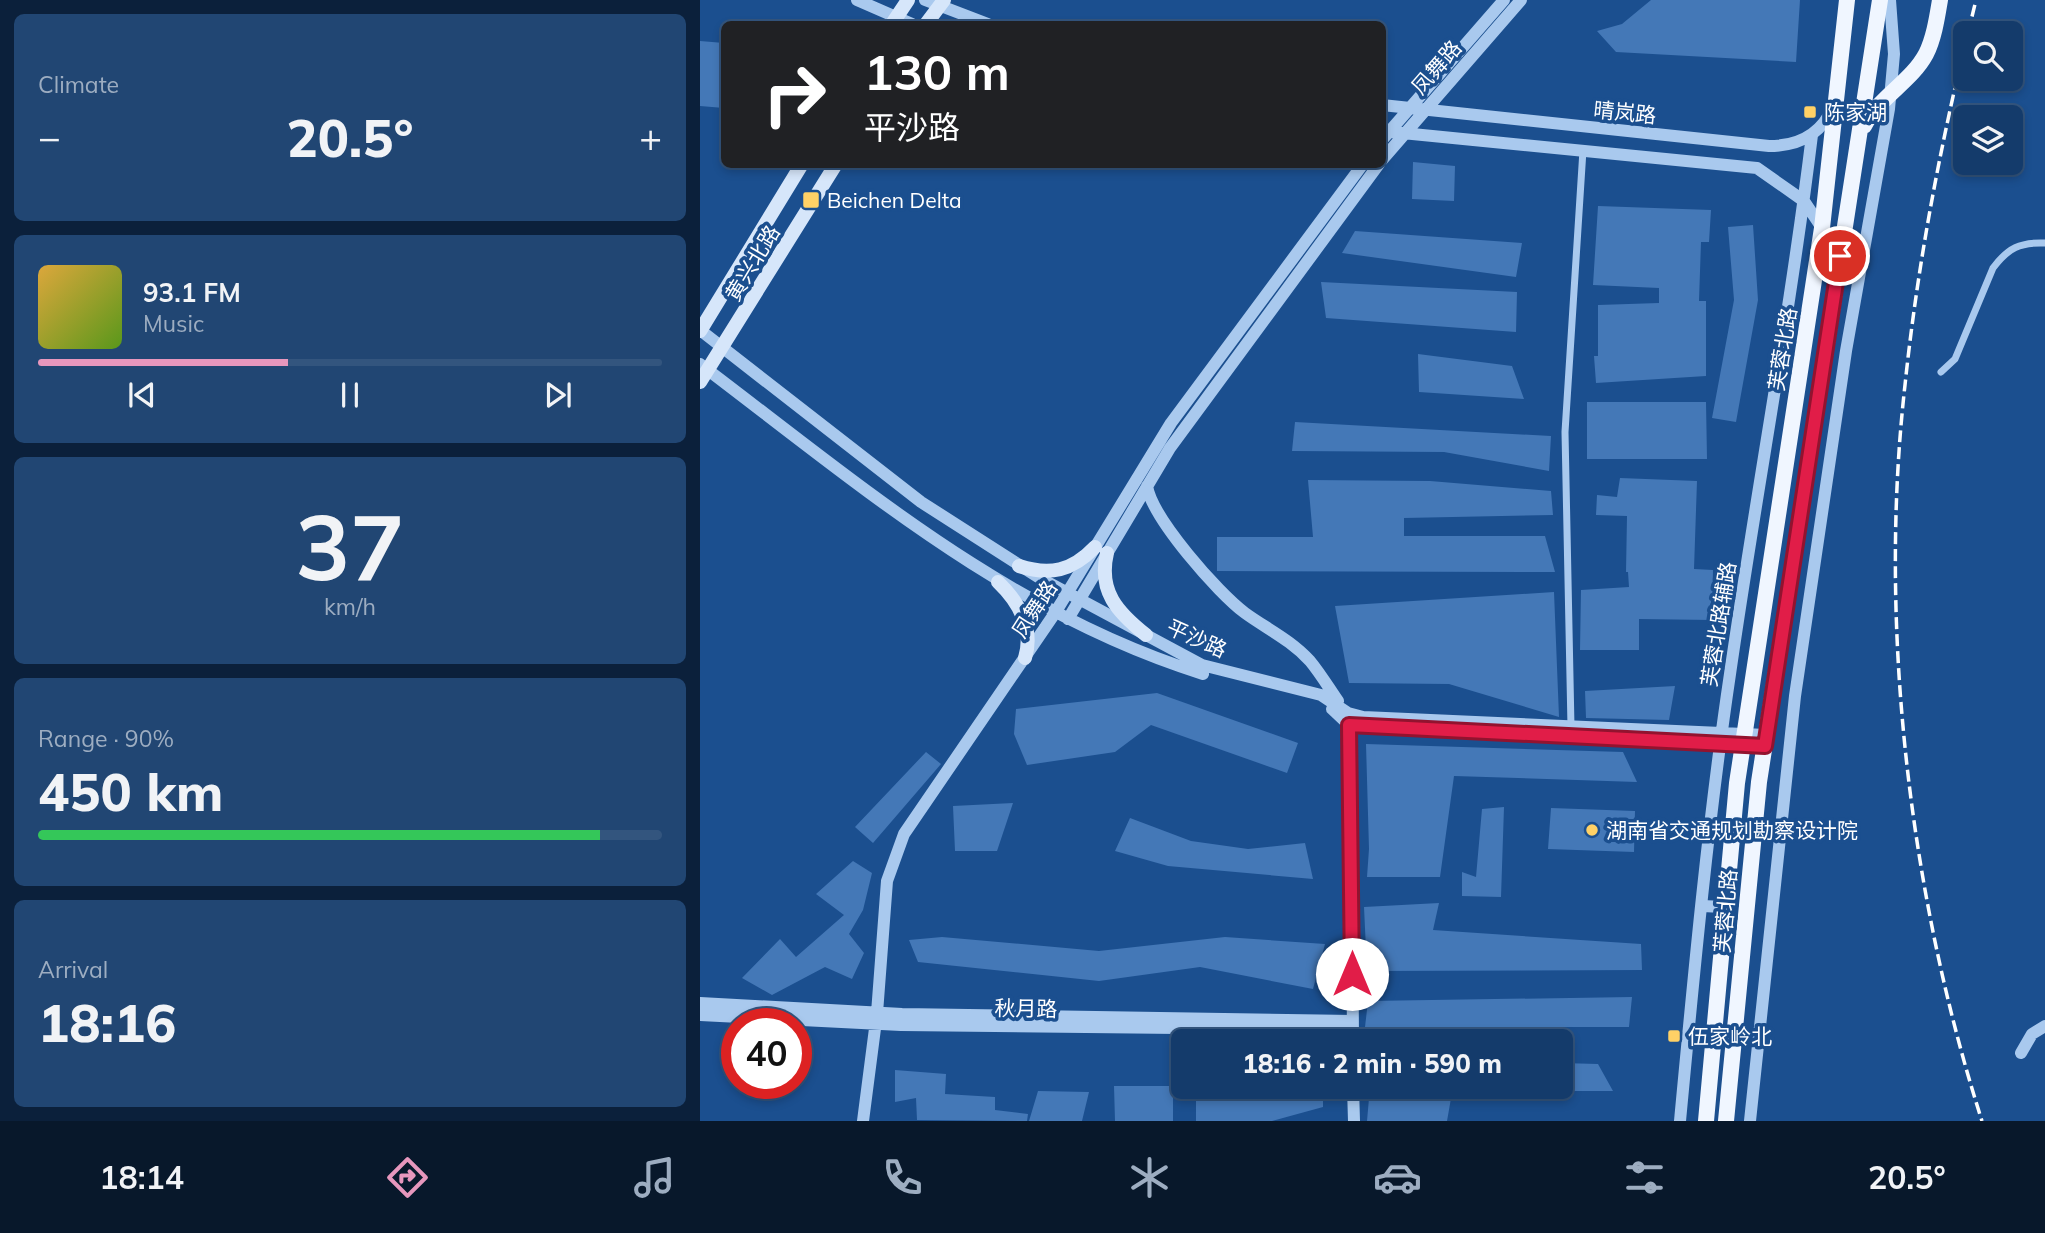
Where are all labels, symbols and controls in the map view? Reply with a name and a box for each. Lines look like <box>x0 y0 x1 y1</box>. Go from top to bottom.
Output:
map controls <box>1953 21 2023 175</box>
button: search <box>1953 21 2023 91</box>
street label: 凤舞路 <box>1406 35 1466 99</box>
text: 130 m <box>864 41 1010 102</box>
icon: right <box>749 49 840 140</box>
text: Climate <box>38 70 119 99</box>
street label: 晴岚路 <box>1592 96 1658 128</box>
place label: 陈家湖 <box>1824 99 1887 125</box>
marker: 陈家湖 <box>1802 104 1818 120</box>
text: 20.5° <box>286 105 414 170</box>
button: layers <box>1953 105 2023 175</box>
text: 平沙路 <box>864 107 960 147</box>
text: − <box>38 113 61 161</box>
text: + <box>639 113 662 161</box>
place label: Beichen Delta <box>827 187 962 213</box>
marker: Beichen Delta <box>801 190 821 210</box>
street label: 黄兴北路 <box>719 220 785 306</box>
pin <box>1810 226 1870 286</box>
icon: arrive <box>1821 237 1859 275</box>
text: 93.1 FM <box>143 276 241 309</box>
street label: 芙蓉北路 <box>1763 305 1801 393</box>
text: Music <box>143 309 204 338</box>
icon: previous <box>123 376 161 414</box>
icon: pause <box>331 376 369 414</box>
icon: next <box>539 376 577 414</box>
text: 37 <box>295 489 405 603</box>
street label: 芙蓉北路辅路 <box>1695 560 1741 688</box>
street label: 凤舞路 <box>1006 576 1062 642</box>
text: km/h <box>324 592 376 621</box>
street label: 平沙路 <box>1163 613 1231 663</box>
text: Range · 90% <box>38 724 174 753</box>
text: 450 km <box>38 759 223 824</box>
place label: 湖南省交通规划勘察设计院 <box>1606 817 1858 843</box>
marker: 湖南省交通规划勘察设计院 <box>1584 822 1600 838</box>
street label: 芙蓉北路 <box>1708 868 1742 954</box>
position arrow <box>1315 937 1389 1011</box>
text: Arrival <box>38 955 108 984</box>
text: 18:16 <box>38 990 176 1055</box>
street label: 秋月路 <box>994 994 1058 1022</box>
speed limit sign: 40 <box>721 1008 812 1099</box>
place label: 伍家岭北 <box>1688 1023 1772 1049</box>
marker: 伍家岭北 <box>1666 1028 1682 1044</box>
text: 18:16 · 2 min · 590 m <box>1242 1047 1502 1080</box>
icon: directions <box>383 1153 432 1202</box>
icon: music <box>630 1153 679 1202</box>
icon: phone <box>878 1153 927 1202</box>
icon: climate <box>1125 1153 1174 1202</box>
icon: car <box>1373 1153 1422 1202</box>
icon: filters <box>1620 1153 1669 1202</box>
text: 18:14 <box>99 1157 184 1197</box>
text: 20.5° <box>1868 1157 1946 1197</box>

